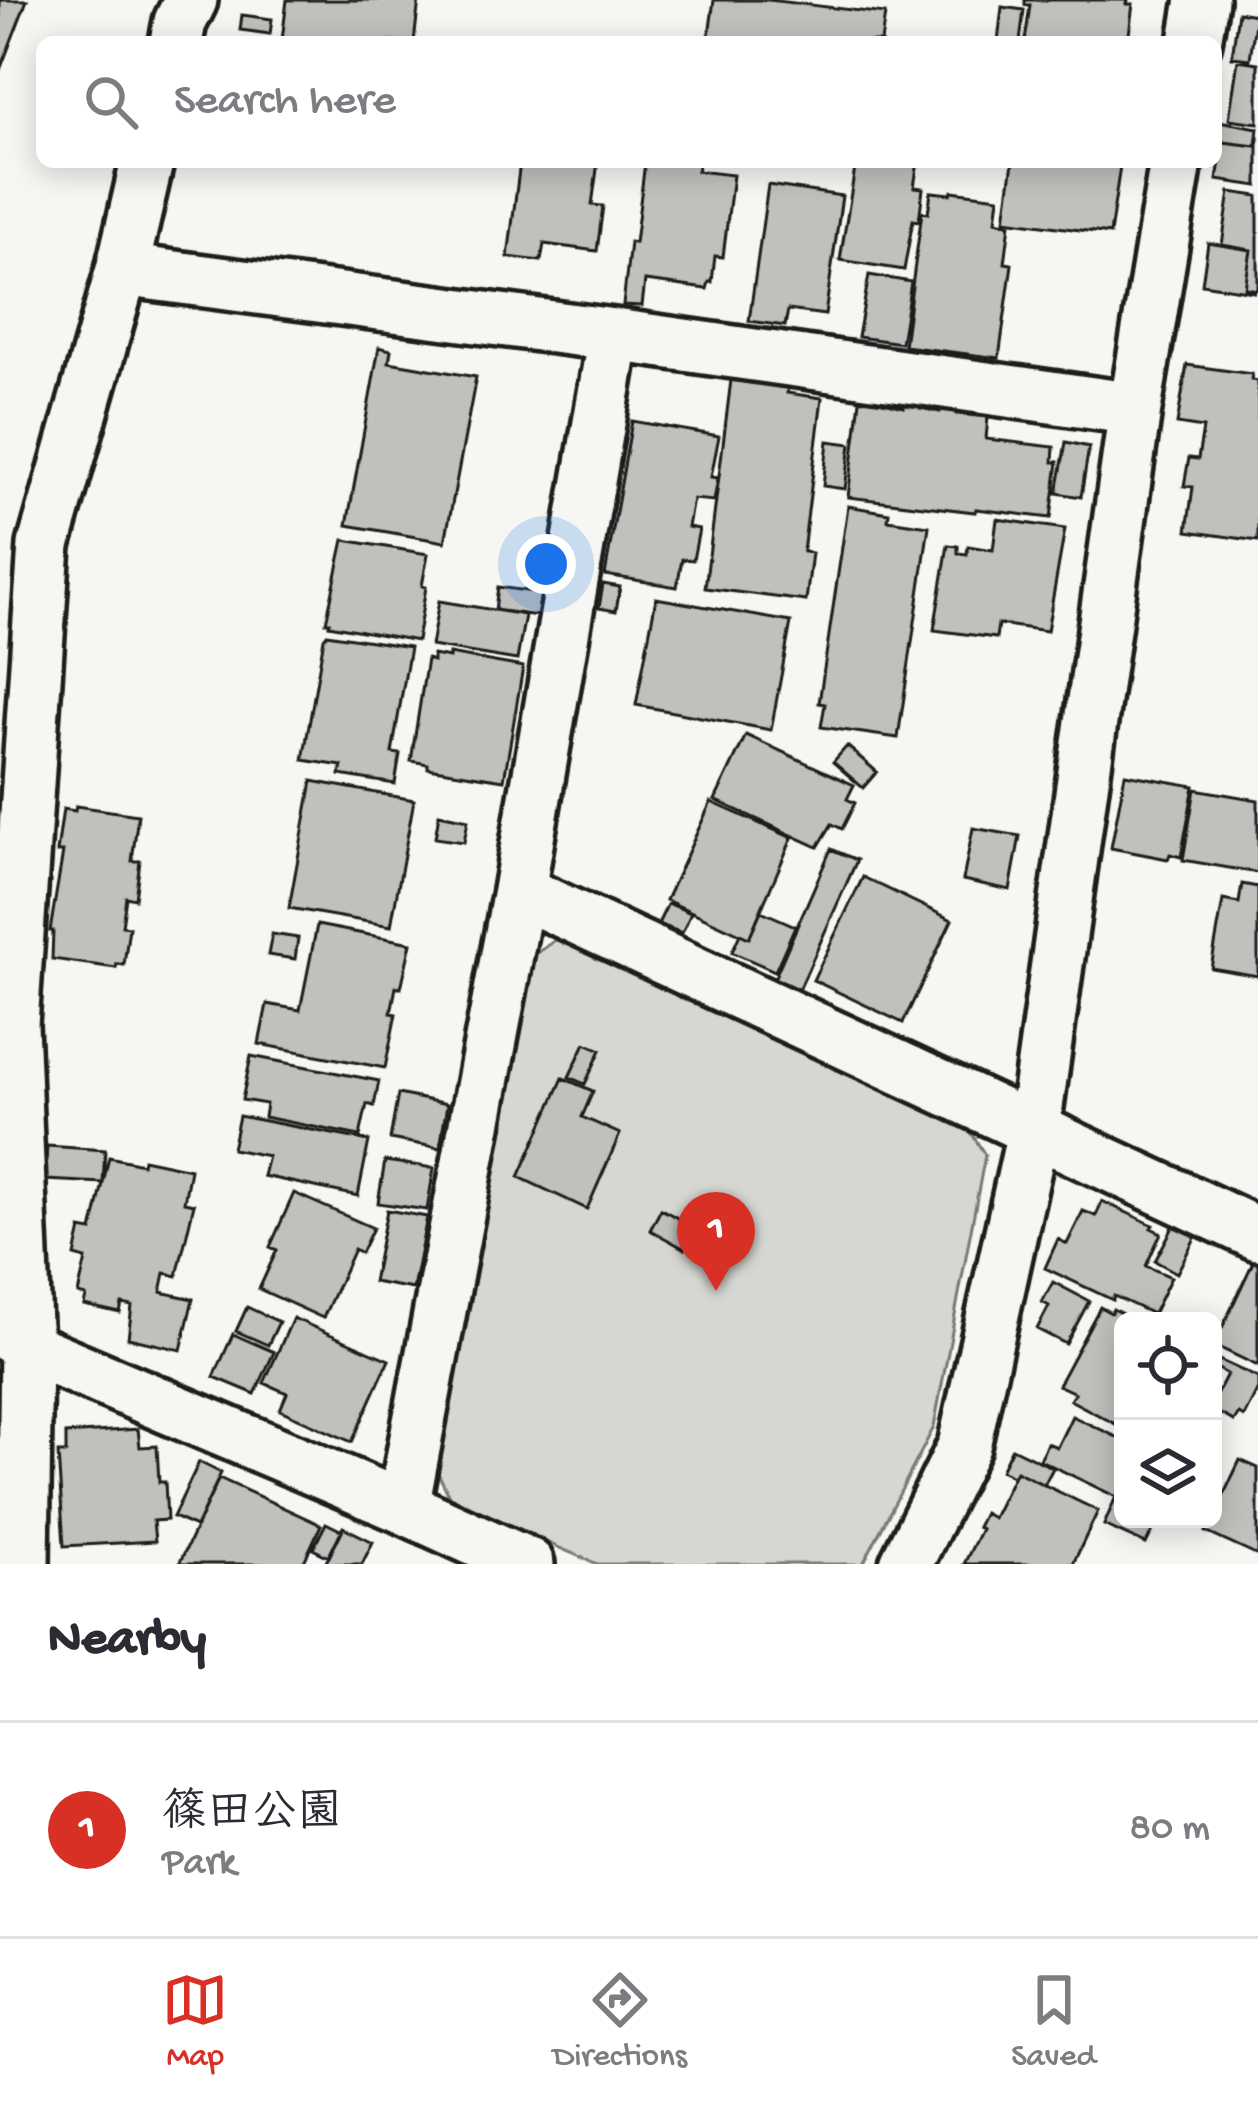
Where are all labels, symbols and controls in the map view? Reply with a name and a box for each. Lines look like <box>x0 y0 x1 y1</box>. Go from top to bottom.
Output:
search box <box>36 36 1222 168</box>
icon: search <box>78 69 144 135</box>
text: Search here <box>174 76 396 129</box>
your location <box>516 534 576 594</box>
pin: 1 <box>677 1192 755 1291</box>
map controls <box>1114 1312 1222 1528</box>
button: locate <box>1114 1312 1222 1420</box>
button: layers <box>1114 1420 1222 1528</box>
text: Nearby <box>48 1612 206 1672</box>
text: 篠田公園 <box>162 1789 342 1842</box>
text: 1 <box>79 1807 95 1853</box>
text: 80 m <box>1130 1807 1210 1853</box>
text: Park <box>162 1842 236 1888</box>
tab: Map <box>162 1967 228 2077</box>
tab: Directions <box>553 1967 687 2077</box>
tab: Saved <box>1011 1967 1096 2077</box>

